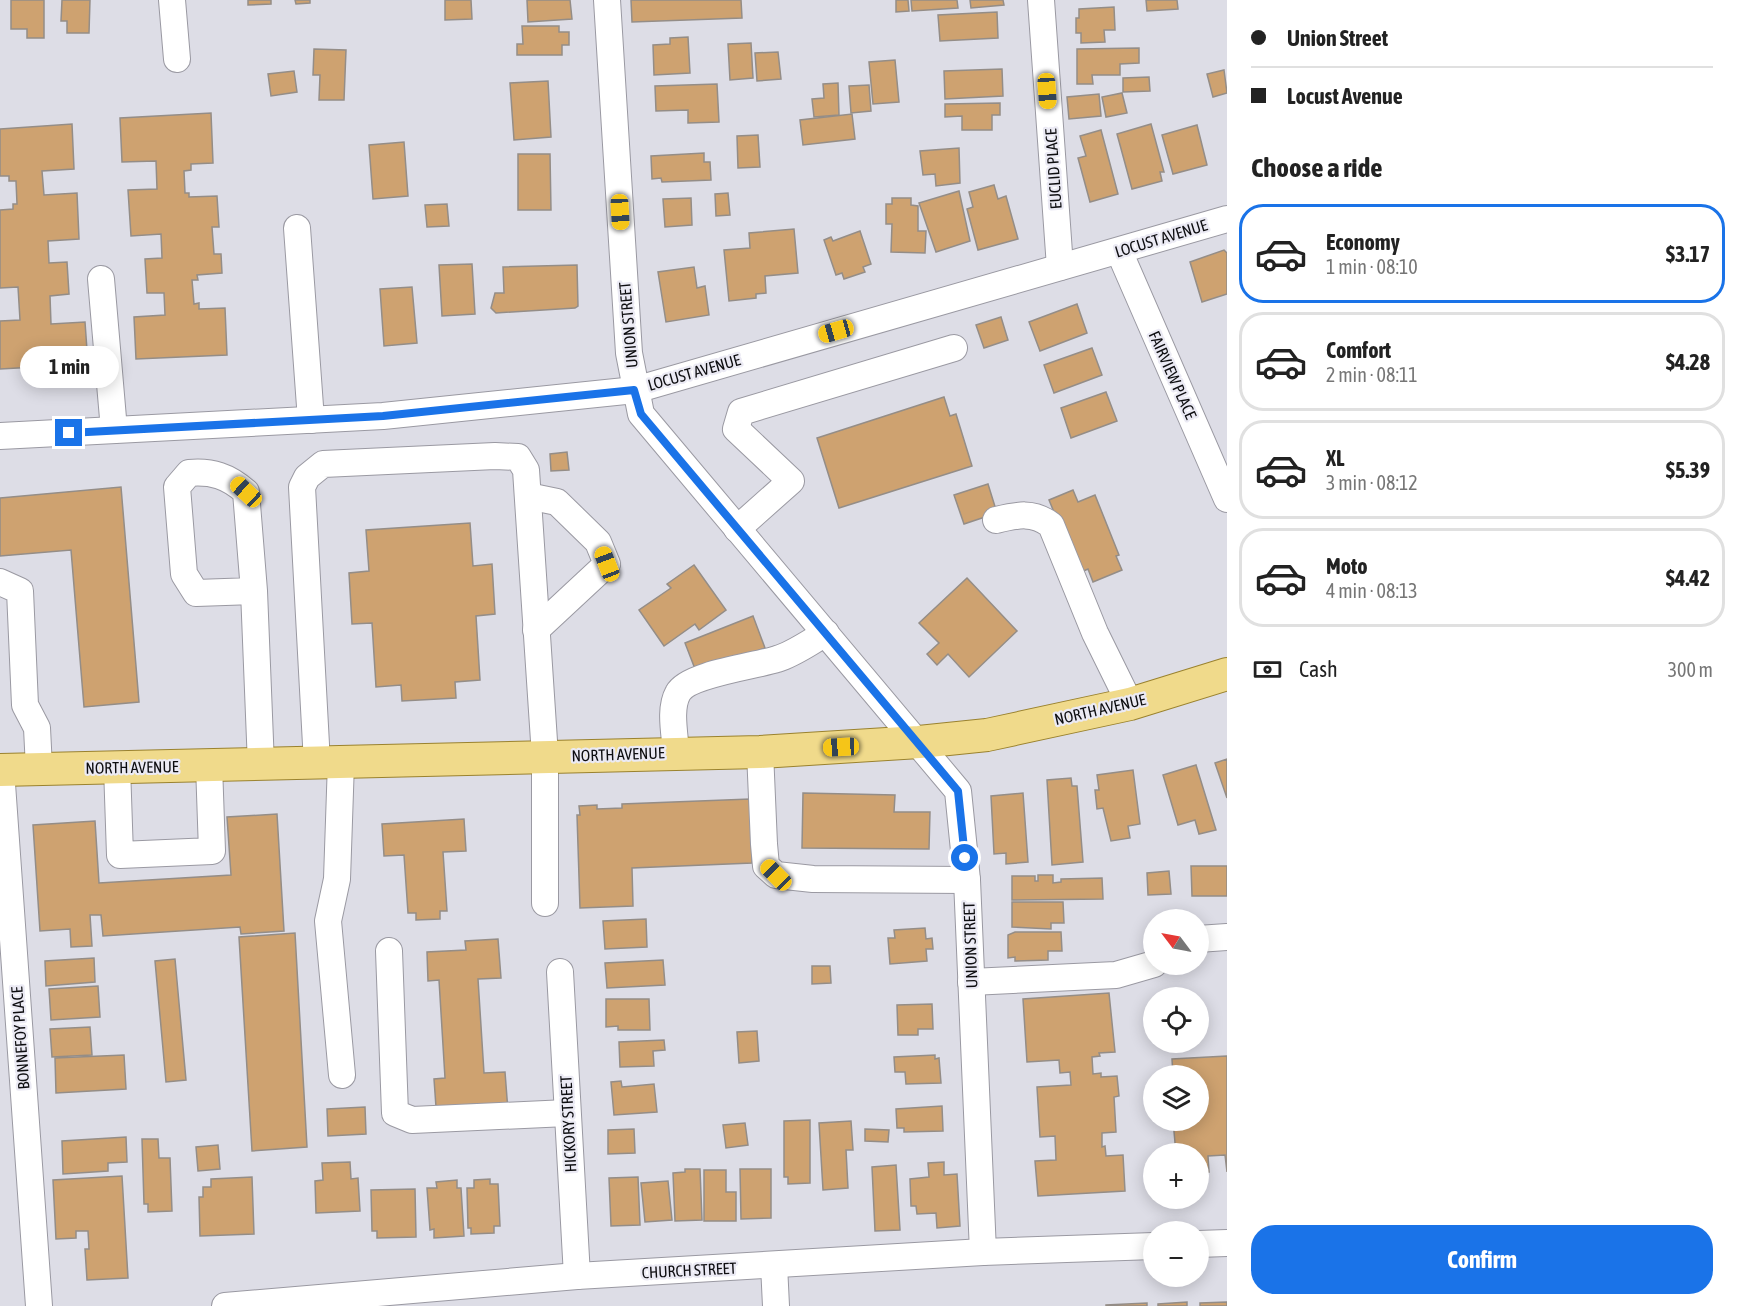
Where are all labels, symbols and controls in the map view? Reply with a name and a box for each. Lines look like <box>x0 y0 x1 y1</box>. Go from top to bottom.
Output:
text: Union Street <box>1287 25 1388 51</box>
car <box>1037 72 1057 110</box>
text: Locust Avenue <box>1287 83 1403 109</box>
street label: EUCLID PLACE <box>1041 128 1065 210</box>
text: Choose a ride <box>1251 152 1383 183</box>
car <box>610 194 630 230</box>
street label: LOCUST AVENUE <box>1113 215 1210 261</box>
icon: car <box>1254 227 1308 281</box>
text: Economy <box>1326 229 1400 255</box>
text: $3.17 <box>1666 241 1710 267</box>
text: 1 min · 08:10 <box>1326 255 1418 278</box>
street label: UNION STREET <box>615 281 641 369</box>
car <box>816 317 856 345</box>
street label: FAIRVIEW PLACE <box>1146 328 1200 422</box>
icon: car <box>1254 335 1308 389</box>
text: Comfort <box>1326 337 1391 363</box>
callout: 1 min <box>20 346 118 388</box>
text: $4.28 <box>1666 349 1710 375</box>
street label: LOCUST AVENUE <box>646 350 743 394</box>
text: 1 min <box>49 355 90 378</box>
text: 2 min · 08:11 <box>1326 363 1418 386</box>
route end <box>55 419 82 446</box>
icon: car <box>1254 443 1308 497</box>
text: XL <box>1326 445 1344 471</box>
text: $5.39 <box>1666 457 1710 483</box>
text: 3 min · 08:12 <box>1326 471 1418 494</box>
car <box>227 473 265 511</box>
car <box>592 544 622 584</box>
icon: car <box>1254 551 1308 605</box>
text: Moto <box>1326 553 1368 579</box>
text: $4.42 <box>1666 565 1710 591</box>
text: 4 min · 08:13 <box>1326 579 1418 602</box>
icon: cash <box>1251 653 1284 686</box>
text: Cash <box>1299 656 1338 682</box>
text: 300 m <box>1668 658 1713 681</box>
street label: NORTH AVENUE <box>1053 690 1148 728</box>
car <box>823 737 859 757</box>
street label: NORTH AVENUE <box>571 743 665 765</box>
street label: NORTH AVENUE <box>85 757 179 777</box>
route start <box>951 844 978 871</box>
car <box>757 856 795 894</box>
street label: UNION STREET <box>959 902 981 988</box>
north arrow <box>1143 909 1209 975</box>
map controls <box>1143 909 1209 1287</box>
street label: BONNEFOY PLACE <box>7 986 33 1090</box>
button: locate <box>1143 987 1209 1053</box>
button: layers <box>1143 1065 1209 1131</box>
street label: HICKORY STREET <box>556 1075 580 1173</box>
button: + <box>1143 1143 1209 1209</box>
button: − <box>1143 1221 1209 1287</box>
button: Confirm <box>1251 1225 1713 1294</box>
street label: CHURCH STREET <box>641 1259 737 1281</box>

